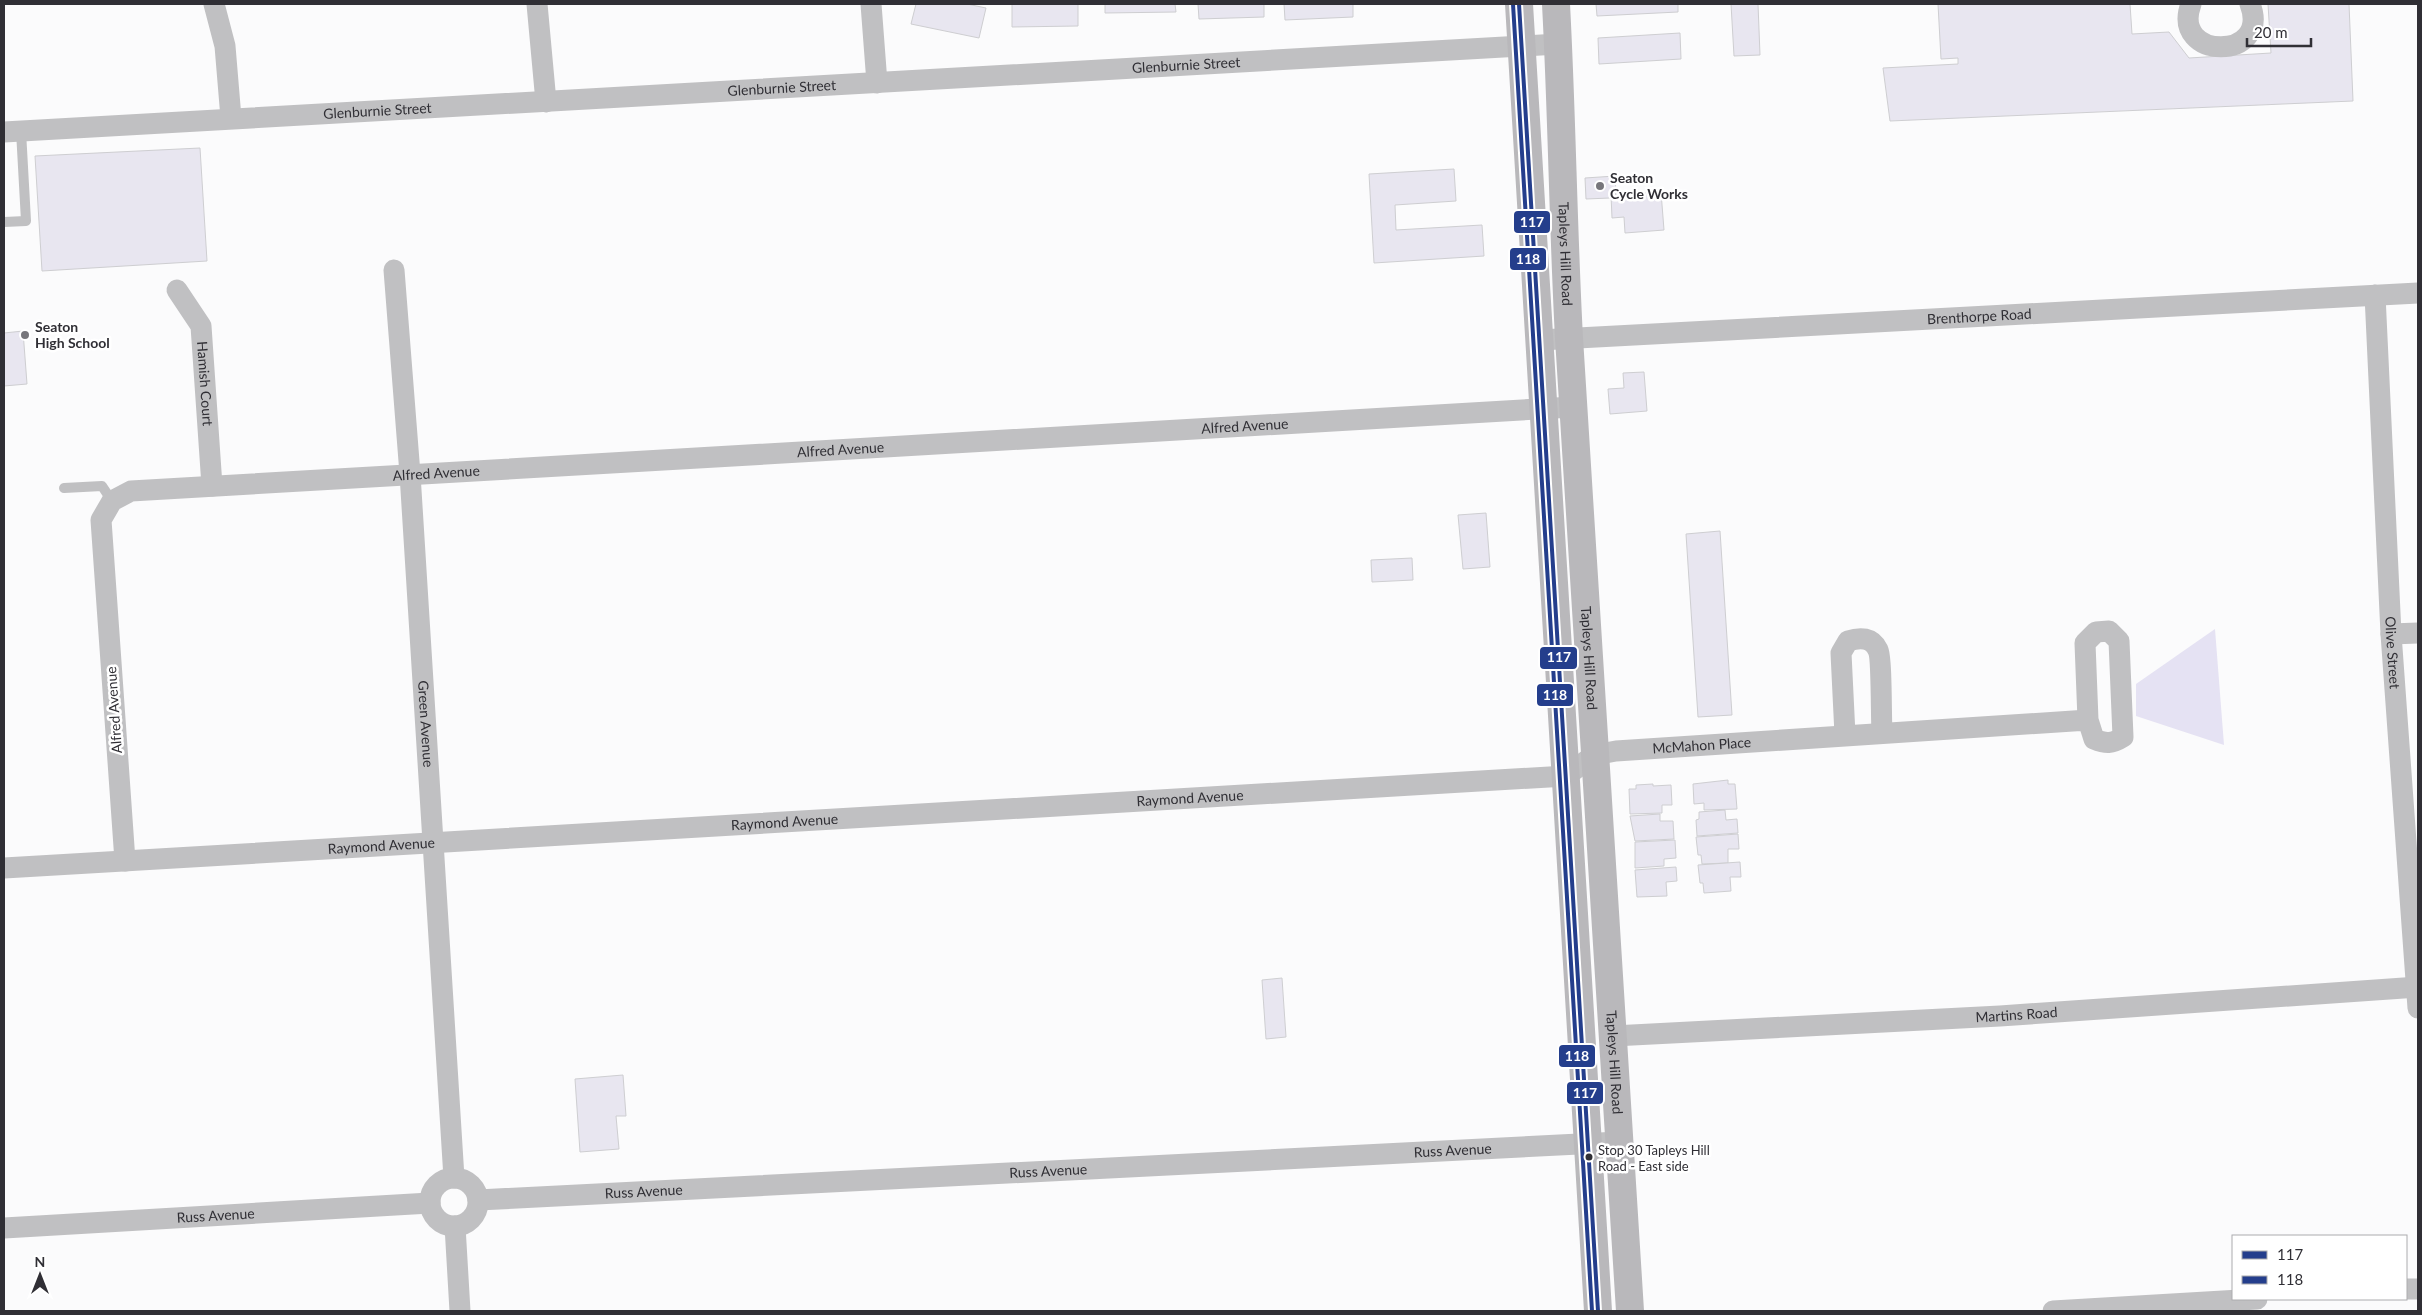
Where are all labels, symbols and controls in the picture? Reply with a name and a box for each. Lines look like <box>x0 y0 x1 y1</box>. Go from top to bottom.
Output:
scale bar <box>2247 15 2311 47</box>
text: 20 m <box>2254 23 2288 41</box>
street label: Glenburnie Street <box>1131 53 1241 76</box>
street label: Glenburnie Street <box>727 76 836 99</box>
street label: Glenburnie Street <box>323 99 432 122</box>
place label: Seaton Cycle Works <box>1610 169 1688 202</box>
marker: Seaton Cycle Works <box>1594 180 1606 192</box>
street label: Tapleys Hill Road <box>1555 202 1576 306</box>
line badge: 117 <box>1513 210 1551 234</box>
text: 117 <box>1520 213 1544 230</box>
line badge: 118 <box>1509 247 1547 271</box>
text: 118 <box>1516 250 1540 267</box>
street label: Brenthorpe Road <box>1927 305 2032 327</box>
place label: Seaton High School <box>35 318 110 351</box>
marker: Seaton High School <box>19 329 31 341</box>
street label: Hamish Court <box>194 341 217 427</box>
street label: Alfred Avenue <box>1201 415 1289 437</box>
street label: Alfred Avenue <box>796 438 885 460</box>
street label: Alfred Avenue <box>392 462 480 484</box>
street label: Tapleys Hill Road <box>1578 606 1601 711</box>
street label: Olive Street <box>2382 616 2404 689</box>
line badge: 117 <box>1539 646 1578 670</box>
text: 117 <box>1547 648 1571 665</box>
street label: Alfred Avenue <box>102 666 125 754</box>
street label: Green Avenue <box>415 680 437 768</box>
line badge: 118 <box>1536 683 1574 707</box>
text: 118 <box>1543 686 1567 703</box>
street label: McMahon Place <box>1652 733 1752 757</box>
street label: Raymond Avenue <box>1136 786 1244 809</box>
street label: Raymond Avenue <box>731 810 839 833</box>
street label: Raymond Avenue <box>327 834 435 857</box>
street label: Martins Road <box>1975 1003 2058 1025</box>
street label: Tapleys Hill Road <box>1603 1010 1627 1115</box>
line badge: 118 <box>1558 1044 1596 1068</box>
text: 118 <box>1565 1047 1589 1064</box>
line badge: 117 <box>1566 1081 1604 1105</box>
text: 117 <box>1573 1084 1597 1101</box>
street label: Russ Avenue <box>1413 1139 1492 1160</box>
place label: Stop 30 Tapleys Hill Road - East side <box>1598 1142 1710 1174</box>
marker: Stop 30 Tapleys Hill Road - East side <box>1584 1152 1594 1162</box>
street label: Russ Avenue <box>1009 1160 1088 1181</box>
street label: Russ Avenue <box>604 1181 683 1202</box>
street label: Russ Avenue <box>176 1204 255 1226</box>
legend <box>2232 1235 2407 1300</box>
text: 117 <box>2277 1245 2303 1263</box>
north arrow <box>15 1250 65 1300</box>
text: N <box>35 1253 45 1270</box>
text: 118 <box>2277 1270 2303 1288</box>

